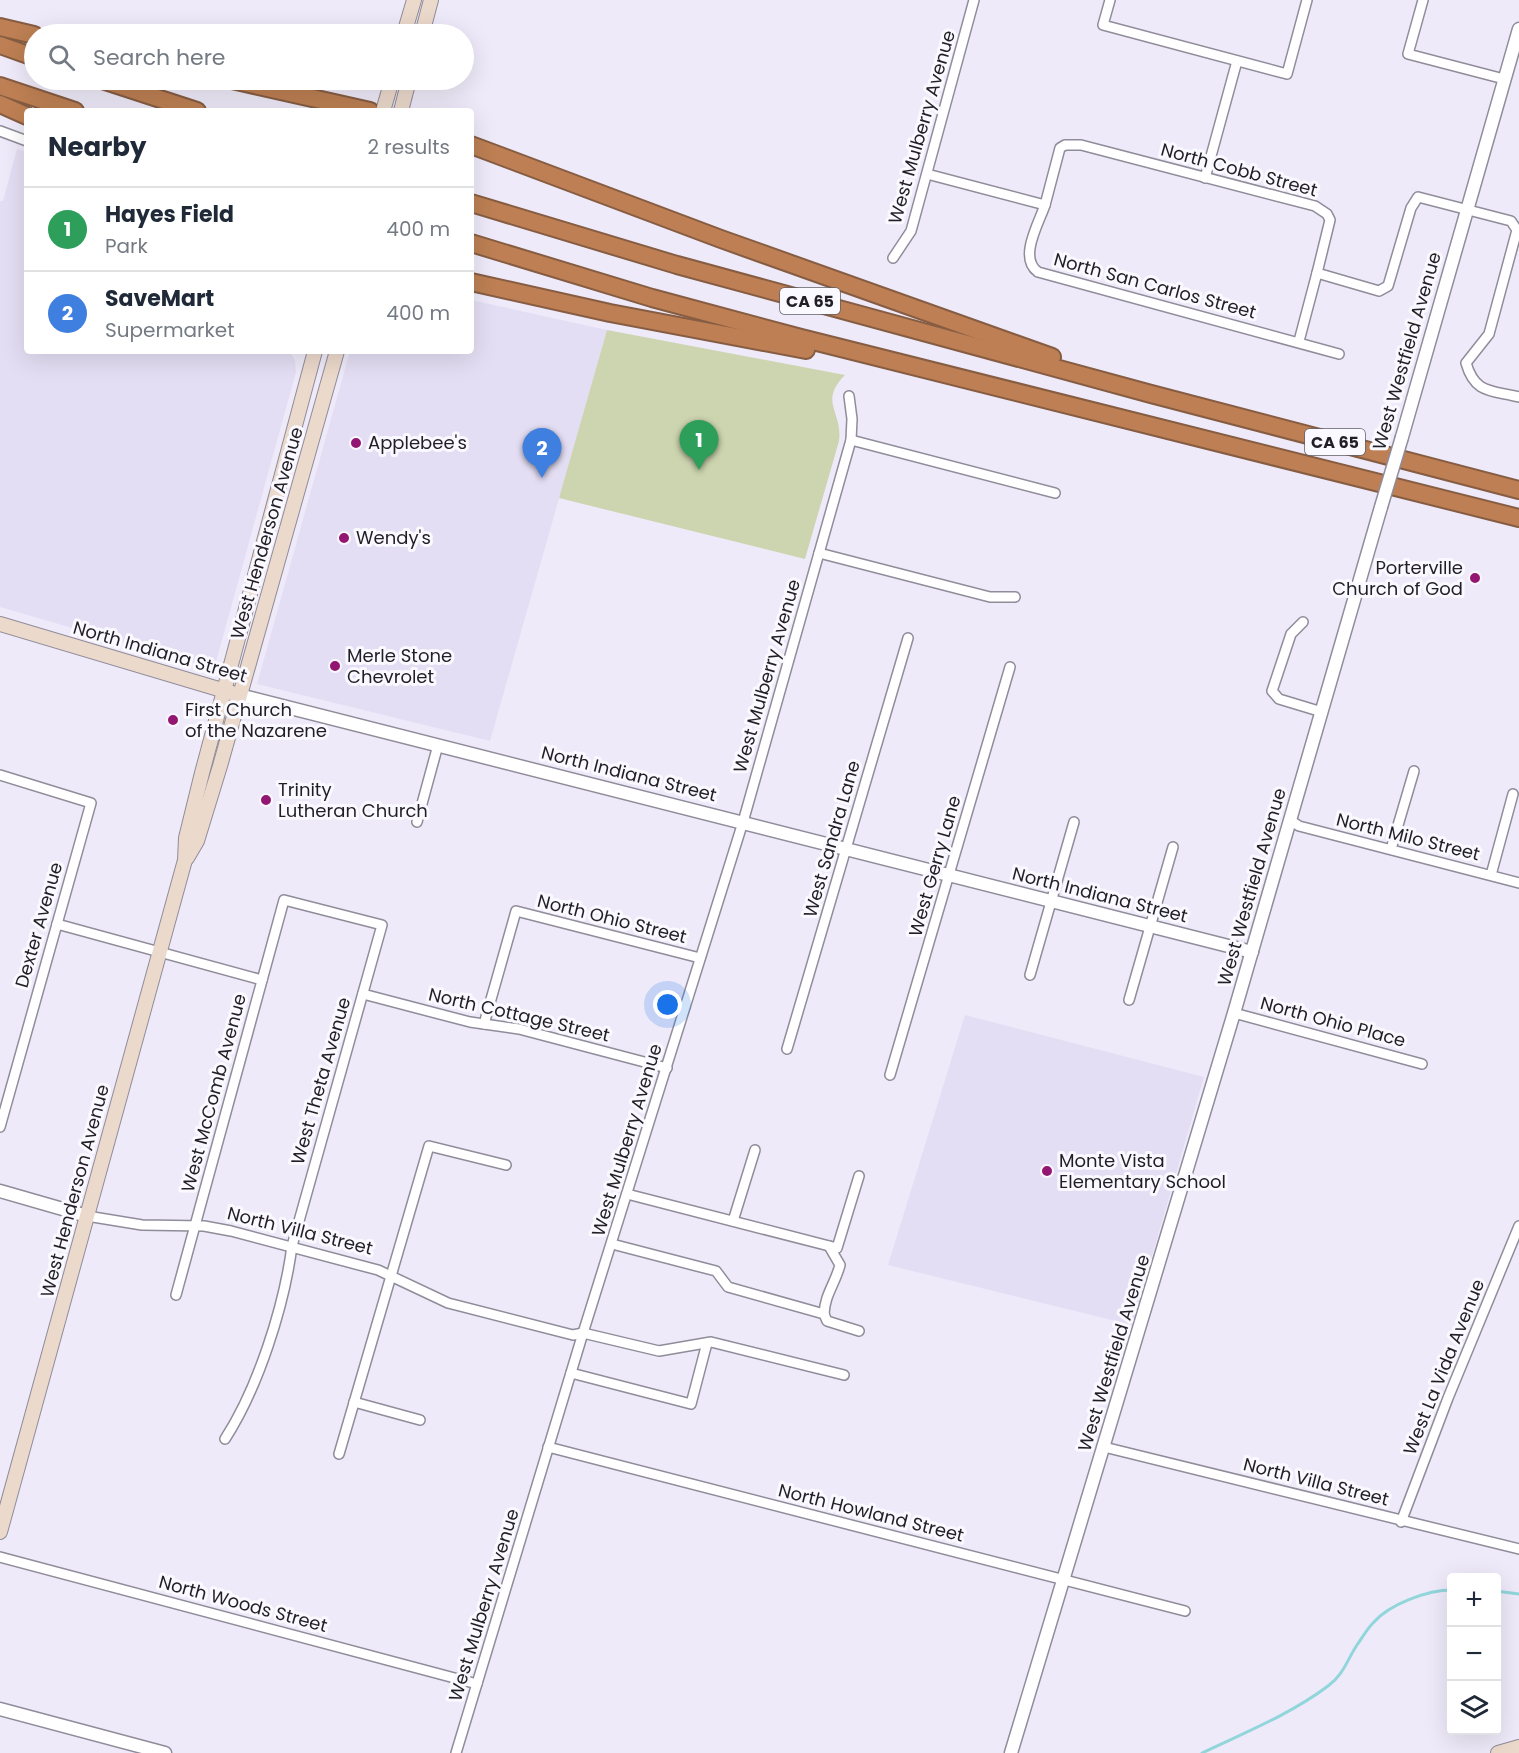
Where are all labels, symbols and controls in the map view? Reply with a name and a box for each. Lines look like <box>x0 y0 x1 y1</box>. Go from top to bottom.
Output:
search box <box>24 24 474 90</box>
street label: West Mulberry Avenue <box>882 27 961 227</box>
icon: search <box>45 41 78 74</box>
text: Search here <box>93 42 226 73</box>
text: Nearby <box>48 129 146 165</box>
text: 2 results <box>367 133 450 161</box>
street label: North Cobb Street <box>1158 137 1320 202</box>
text: Hayes Field <box>105 199 234 230</box>
text: 1 <box>64 215 71 243</box>
text: 400 m <box>386 215 450 243</box>
text: Park <box>105 232 148 260</box>
street label: North San Carlos Street <box>1051 246 1259 325</box>
street label: West Westfield Avenue <box>1366 249 1447 453</box>
text: SaveMart <box>105 283 214 314</box>
road number: CA 65 <box>780 288 840 314</box>
text: 2 <box>62 299 73 327</box>
text: 400 m <box>386 299 450 327</box>
text: Supermarket <box>105 316 234 344</box>
pin: 1 <box>680 420 718 470</box>
street label: West Henderson Avenue <box>224 424 309 642</box>
pin: 2 <box>522 428 562 478</box>
road number: CA 65 <box>1305 429 1365 455</box>
place label: Applebee's <box>368 430 467 455</box>
marker: Applebee's <box>349 436 363 450</box>
place label: Wendy's <box>356 525 431 550</box>
marker: Wendy's <box>337 531 351 545</box>
place label: Porterville Church of God <box>1332 555 1463 601</box>
marker: Porterville Church of God <box>1468 571 1482 585</box>
street label: West Mulberry Avenue <box>727 576 806 776</box>
street label: North Indiana Street <box>70 615 250 688</box>
place label: Merle Stone Chevrolet <box>347 643 452 689</box>
marker: Merle Stone Chevrolet <box>328 659 342 673</box>
place label: First Church of the Nazarene <box>185 697 327 743</box>
marker: First Church of the Nazarene <box>166 713 180 727</box>
street label: North Indiana Street <box>539 740 719 807</box>
street label: West Sandra Lane <box>797 757 866 920</box>
place label: Trinity Lutheran Church <box>278 777 428 823</box>
street label: West Westfield Avenue <box>1211 785 1292 989</box>
street label: West Gerry Lane <box>902 792 967 939</box>
marker: Trinity Lutheran Church <box>259 793 273 807</box>
street label: North Milo Street <box>1334 807 1483 866</box>
street label: Dexter Avenue <box>9 859 68 990</box>
street label: North Indiana Street <box>1010 861 1190 928</box>
street label: North Ohio Street <box>535 888 689 949</box>
street label: North Cottage Street <box>426 981 612 1048</box>
your location <box>653 990 682 1019</box>
street label: North Ohio Place <box>1258 990 1408 1053</box>
street label: West McComb Avenue <box>175 991 252 1195</box>
street label: West Theta Avenue <box>285 994 356 1167</box>
street label: West Mulberry Avenue <box>585 1040 668 1239</box>
street label: West Henderson Avenue <box>34 1082 115 1300</box>
place label: Monte Vista Elementary School <box>1059 1148 1226 1194</box>
marker: Monte Vista Elementary School <box>1040 1164 1054 1178</box>
street label: North Villa Street <box>225 1200 375 1261</box>
street label: West Westfield Avenue <box>1072 1251 1155 1454</box>
street label: West La Vida Avenue <box>1397 1275 1490 1458</box>
street label: North Villa Street <box>1241 1451 1391 1512</box>
street label: North Howland Street <box>776 1477 966 1548</box>
street label: West Mulberry Avenue <box>442 1505 525 1704</box>
street label: North Woods Street <box>156 1569 330 1638</box>
map controls <box>1447 1573 1501 1735</box>
button: + <box>1447 1573 1501 1627</box>
button: − <box>1447 1627 1501 1681</box>
button: layers <box>1447 1681 1501 1735</box>

